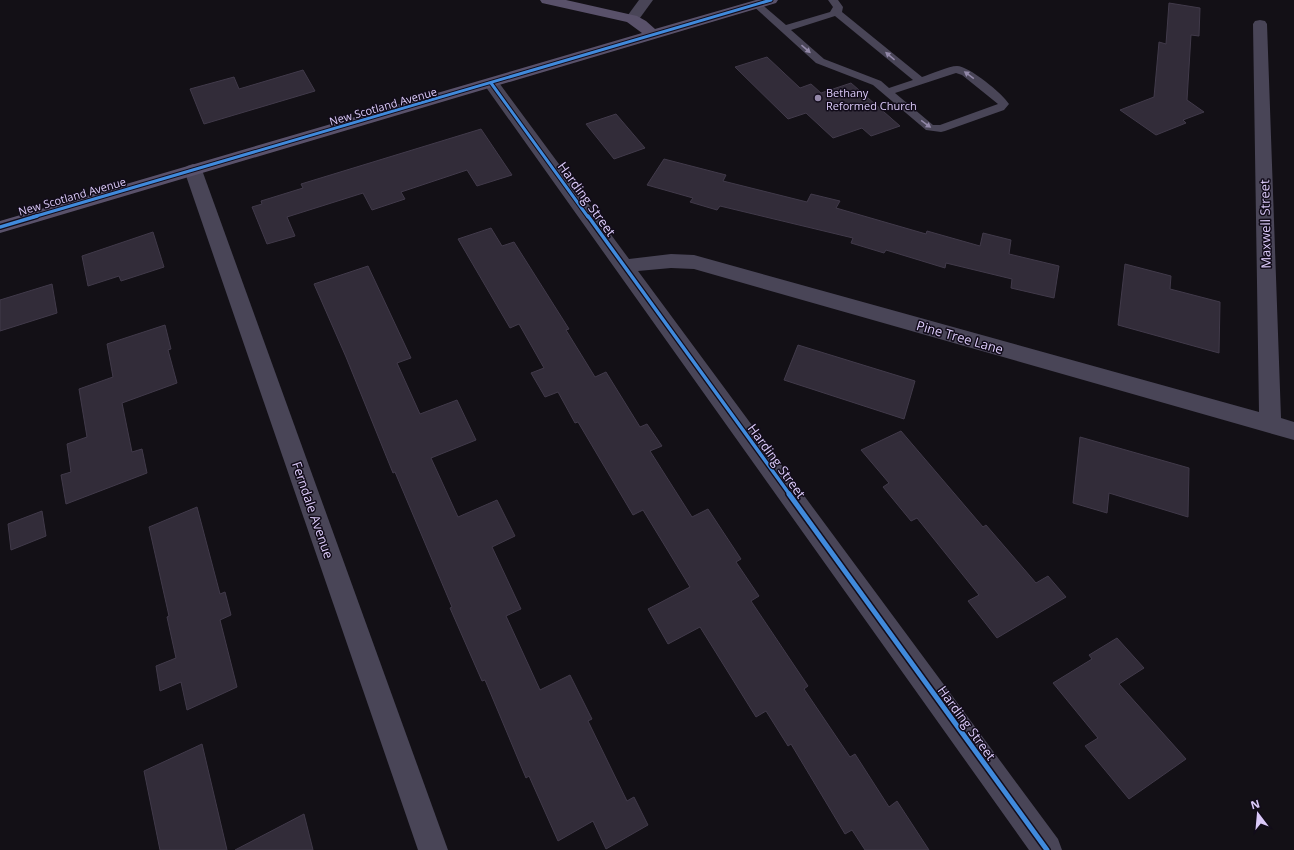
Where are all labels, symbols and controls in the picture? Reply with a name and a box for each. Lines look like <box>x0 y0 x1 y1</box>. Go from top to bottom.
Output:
one-way arrow <box>801 44 811 53</box>
one-way arrow <box>884 52 895 61</box>
one-way arrow <box>964 71 975 80</box>
street label: New Scotland Avenue <box>327 83 439 129</box>
place label: Bethany Reformed Church <box>826 85 917 113</box>
marker: Bethany Reformed Church <box>813 93 823 103</box>
one-way arrow <box>921 120 932 128</box>
street label: Harding Street <box>554 158 620 240</box>
street label: New Scotland Avenue <box>16 173 128 219</box>
street label: Maxwell Street <box>1255 179 1275 269</box>
street label: Pine Tree Lane <box>915 316 1005 358</box>
street label: Harding Street <box>744 420 810 502</box>
street label: Ferndale Avenue <box>288 459 338 561</box>
street label: Harding Street <box>934 682 1000 764</box>
north arrow <box>1238 794 1278 834</box>
text: N <box>1249 795 1261 812</box>

